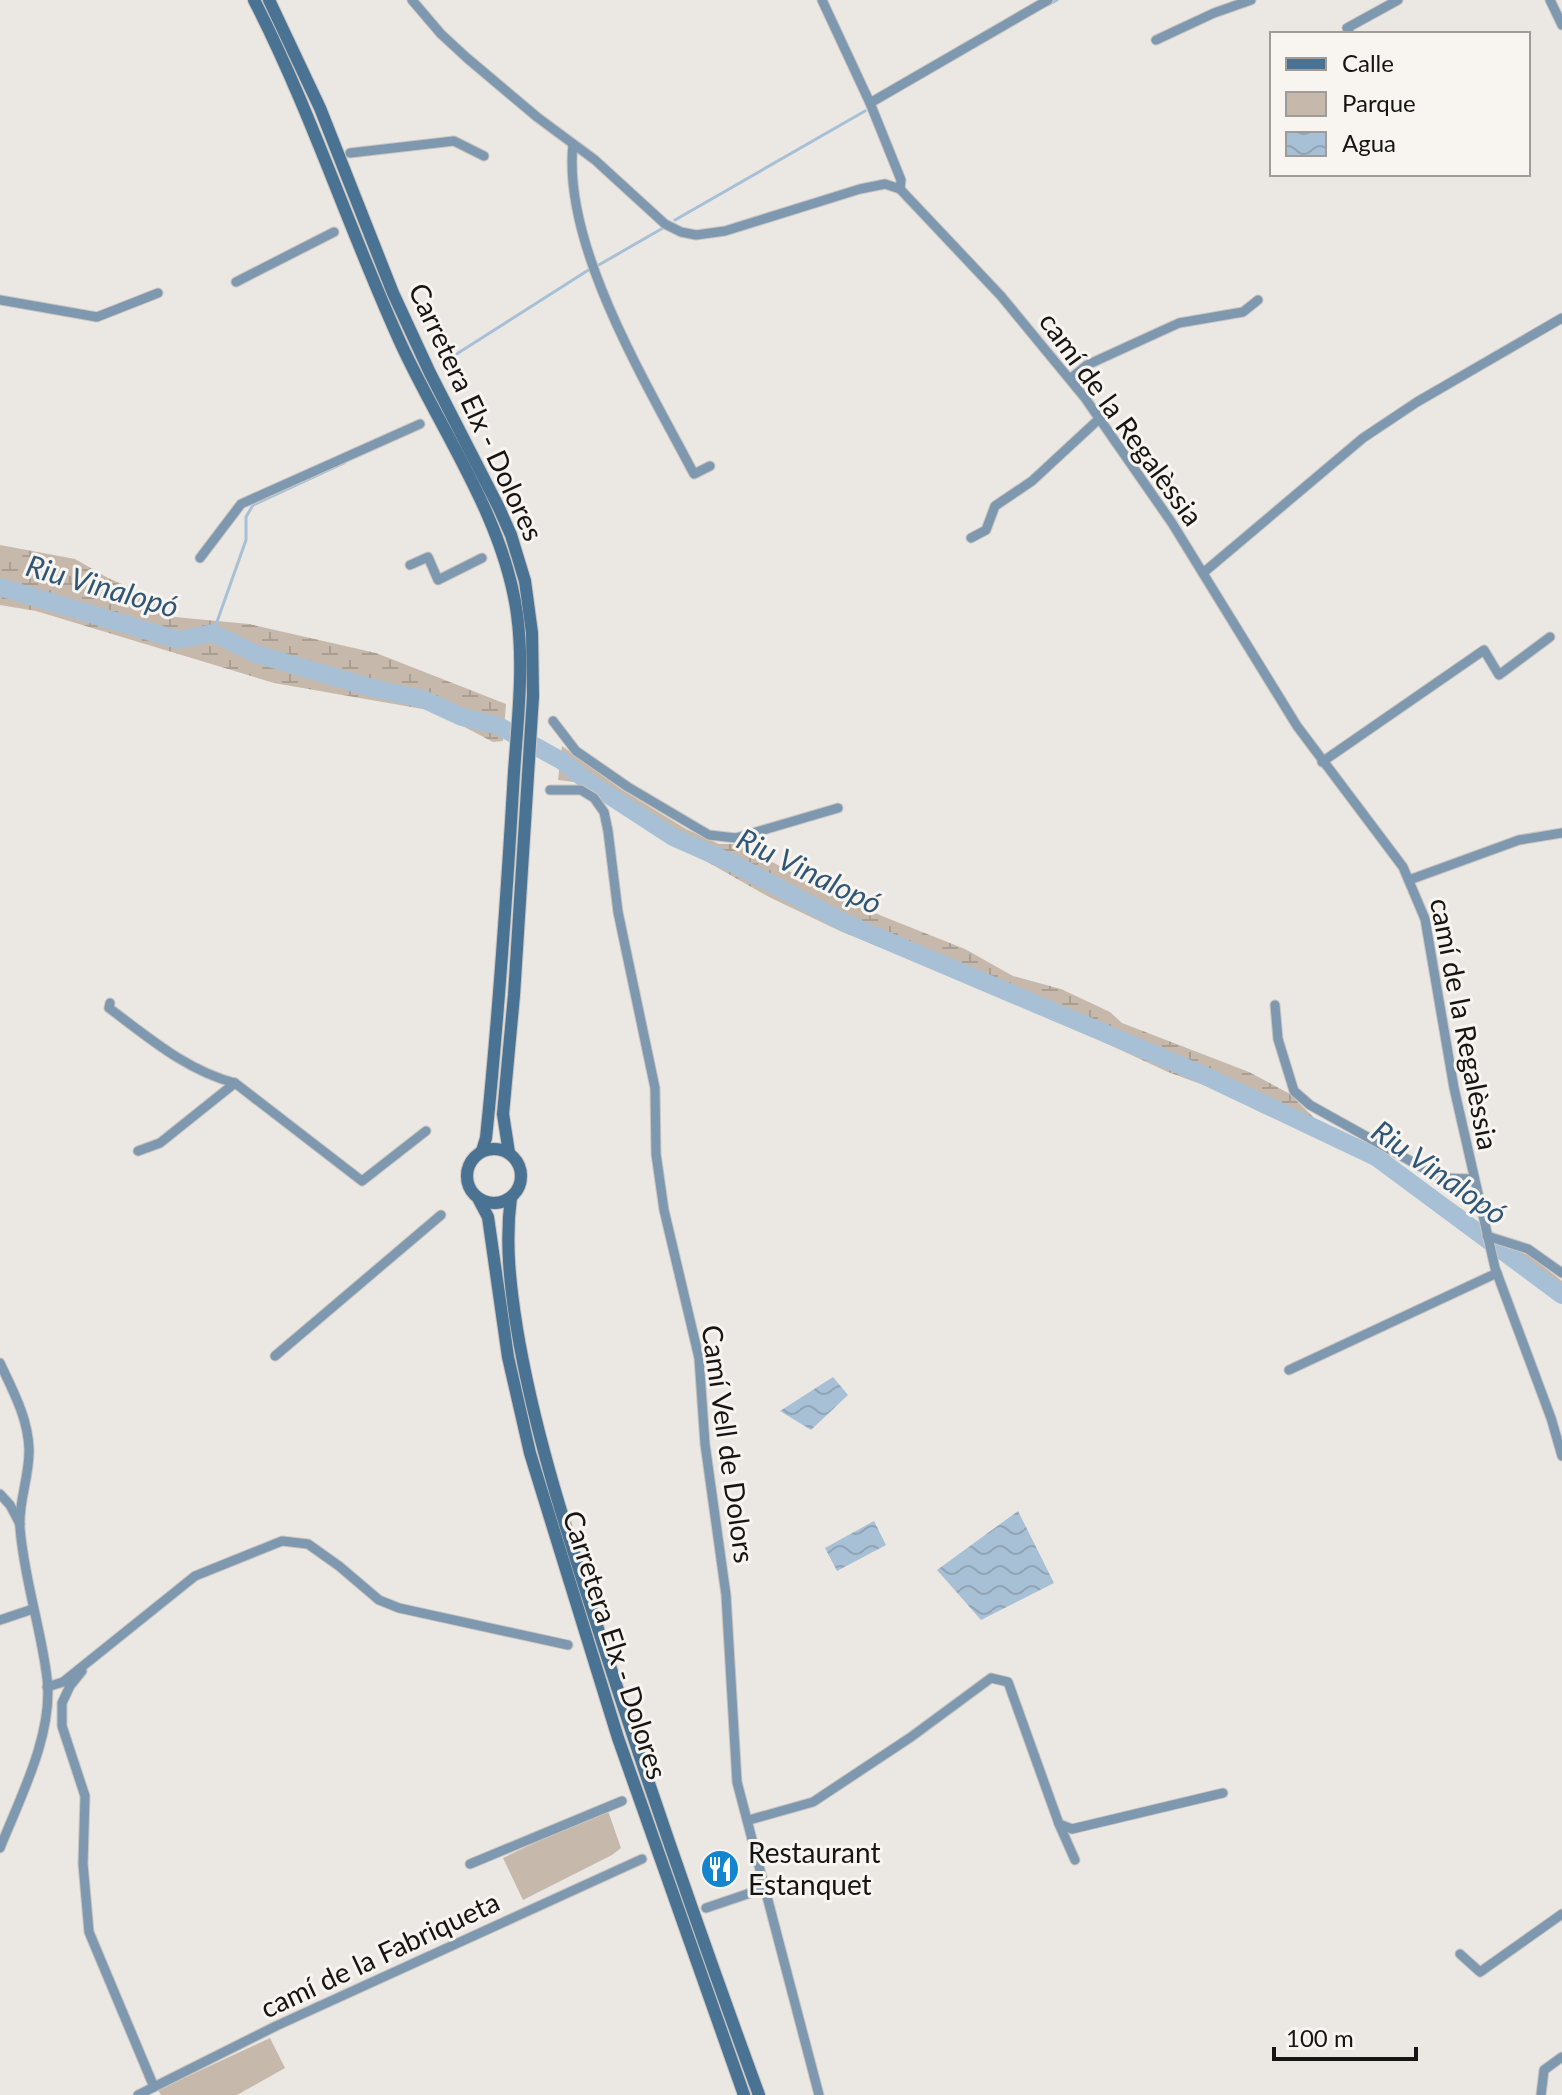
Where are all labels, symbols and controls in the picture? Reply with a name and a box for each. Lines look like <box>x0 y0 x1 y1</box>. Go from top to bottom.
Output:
legend <box>1270 32 1530 176</box>
text: Calle <box>1342 48 1394 77</box>
text: Parque <box>1342 88 1416 117</box>
text: Agua <box>1342 128 1396 157</box>
street label: Carretera Elx - Dolores <box>402 277 552 546</box>
street label: camí de la Regalèssia <box>1033 305 1211 532</box>
water label: Riu Vinalopó <box>22 546 183 624</box>
water label: Riu Vinalopó <box>732 820 888 921</box>
street label: camí de la Regalèssia <box>1424 895 1506 1153</box>
water label: Riu Vinalopó <box>1366 1112 1515 1231</box>
street label: Camí Vell de Dolors <box>695 1323 763 1565</box>
street label: Carretera Elx - Dolores <box>556 1506 675 1783</box>
place label: Restaurant Estanquet <box>748 1835 880 1901</box>
restaurant icon: Restaurant Estanquet <box>699 1848 741 1890</box>
street label: camí de la Fabriqueta <box>255 1884 504 2024</box>
scale bar <box>1274 2011 1416 2061</box>
text: 100 m <box>1286 2023 1354 2052</box>

